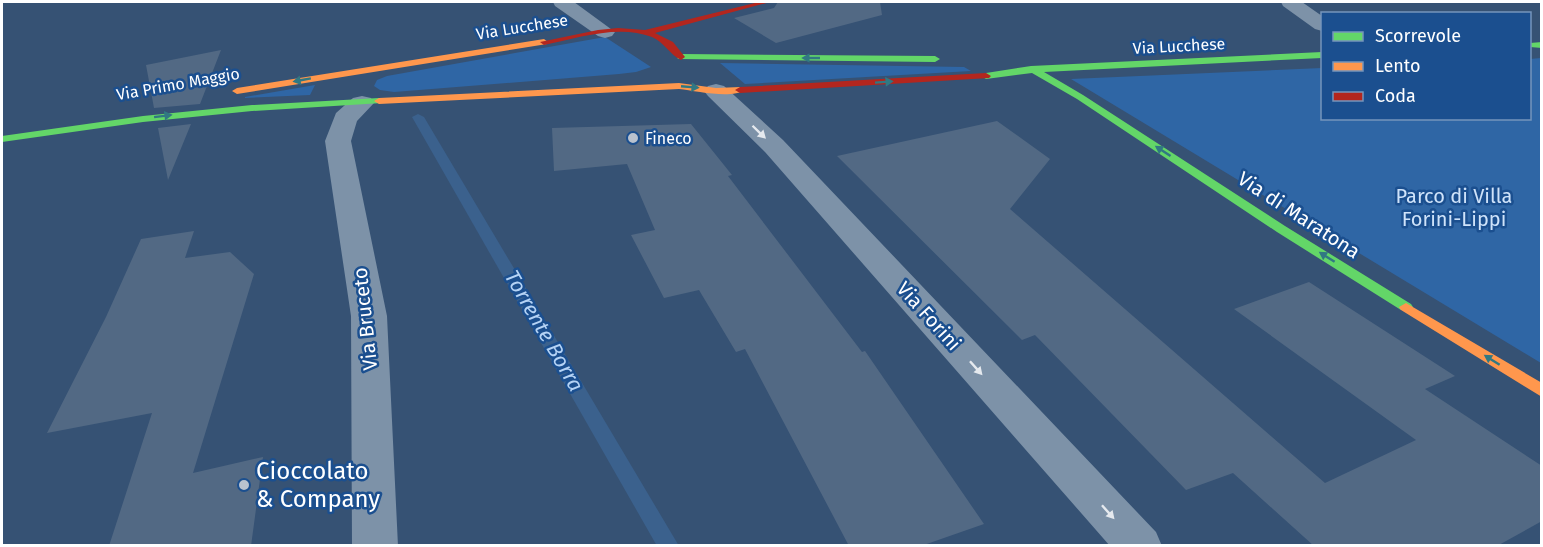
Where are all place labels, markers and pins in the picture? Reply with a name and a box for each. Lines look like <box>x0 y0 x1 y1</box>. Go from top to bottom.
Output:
place label: Fineco <box>645 129 692 148</box>
marker: Fineco <box>626 131 640 145</box>
place label: Cioccolato & Company <box>256 457 380 513</box>
marker: Cioccolato & Company <box>237 478 251 492</box>

